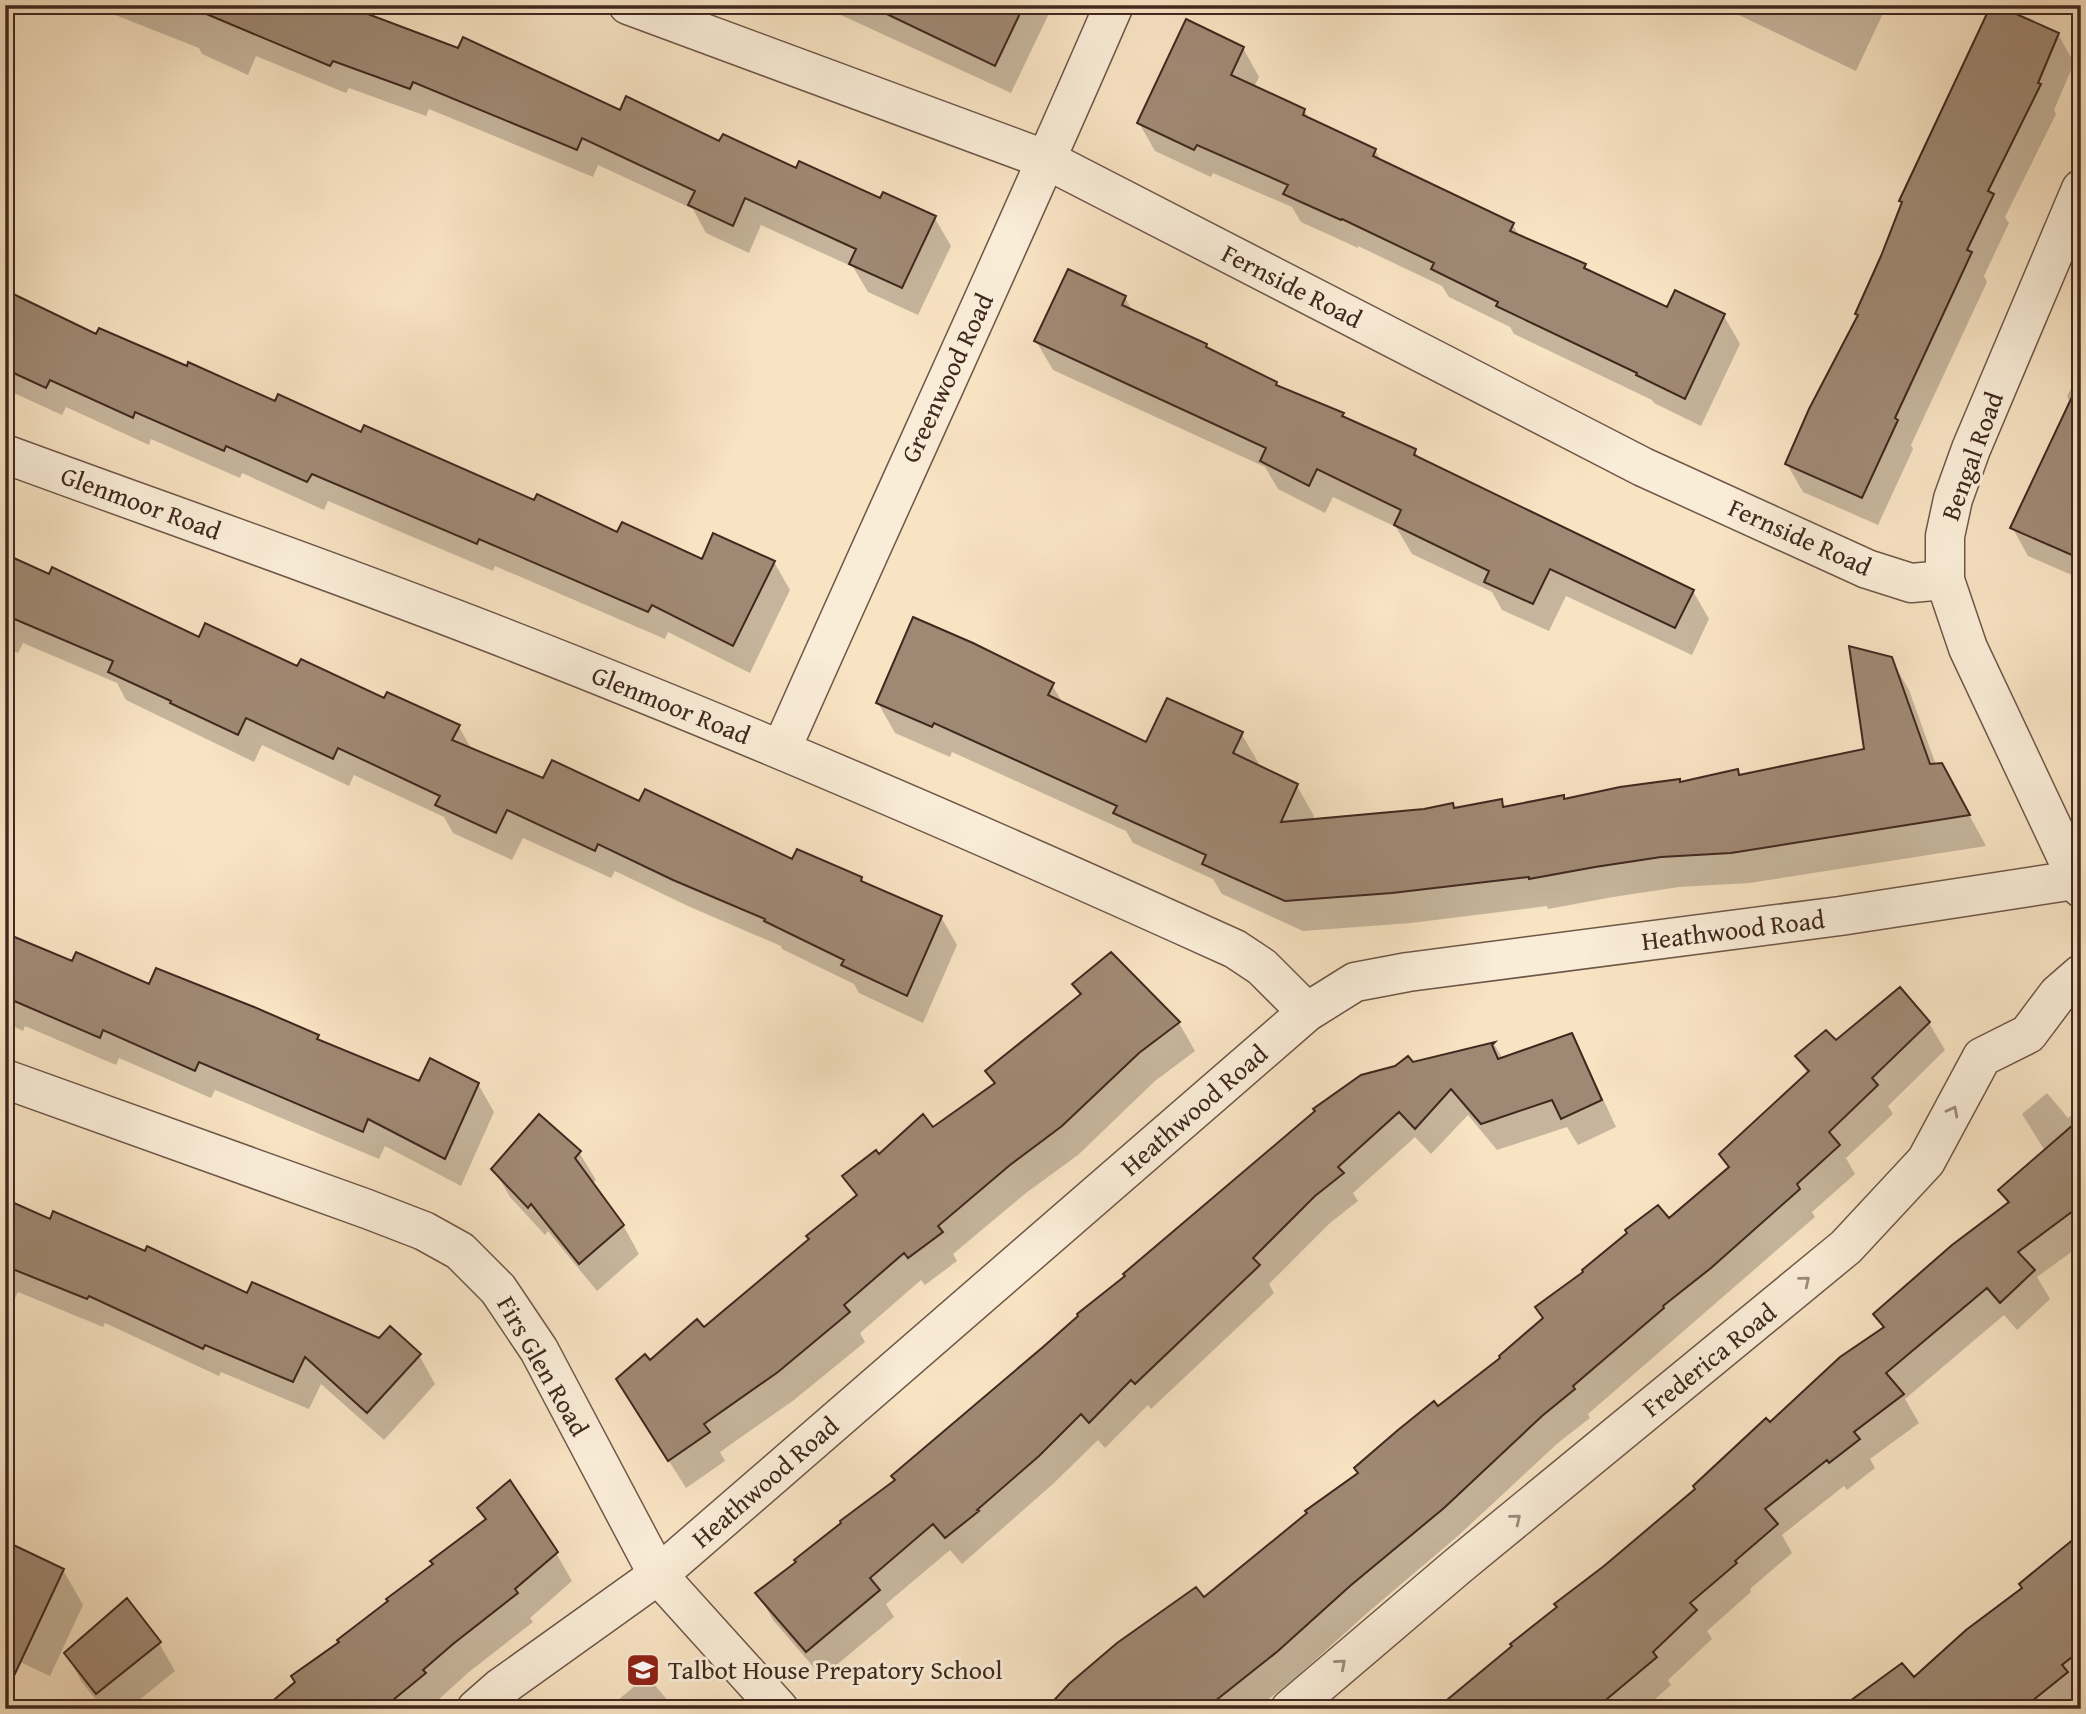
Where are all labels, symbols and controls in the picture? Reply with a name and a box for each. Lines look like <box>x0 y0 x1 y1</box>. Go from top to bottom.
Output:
street label: Fernside Road <box>1215 233 1369 338</box>
street label: Greenwood Road <box>890 286 1003 469</box>
street label: Bengal Road <box>1930 386 2013 526</box>
street label: Glenmoor Road <box>56 455 227 550</box>
street label: Fernside Road <box>1722 488 1878 586</box>
street label: Glenmoor Road <box>586 655 757 754</box>
street label: Heathwood Road <box>1639 899 1827 960</box>
street label: Heathwood Road <box>1111 1034 1276 1185</box>
one-way arrow <box>1945 1105 1958 1118</box>
one-way arrow <box>1798 1276 1810 1289</box>
street label: Firs Glen Road <box>487 1288 599 1443</box>
street label: Frederica Road <box>1633 1293 1784 1426</box>
street label: Heathwood Road <box>682 1406 847 1557</box>
one-way arrow <box>1508 1514 1521 1527</box>
place label: Talbot House Prepatory School <box>668 1650 1003 1689</box>
school or university icon: Talbot House Prepatory School <box>624 1651 662 1689</box>
one-way arrow <box>1333 1660 1346 1672</box>

